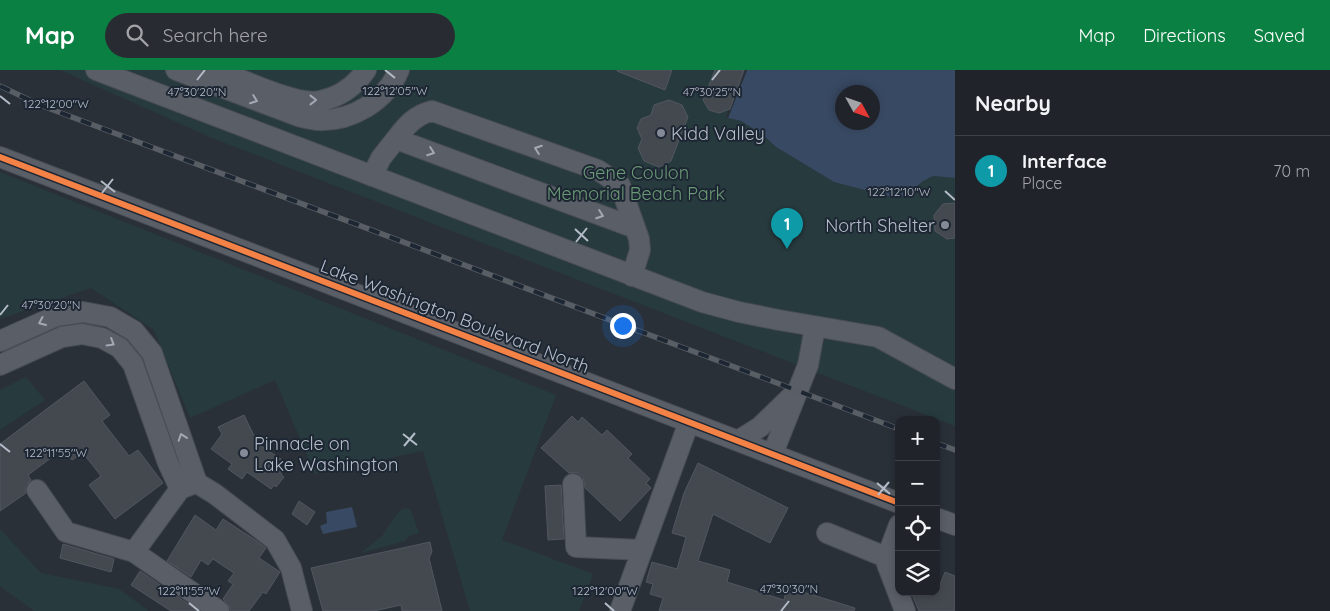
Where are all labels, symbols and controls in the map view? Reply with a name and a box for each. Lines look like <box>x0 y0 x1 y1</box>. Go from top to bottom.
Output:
search box <box>105 13 455 58</box>
text: Map <box>25 20 75 50</box>
icon: search <box>123 21 151 49</box>
text: Search here <box>163 23 268 47</box>
text: Map <box>1078 24 1115 47</box>
text: Directions <box>1143 24 1226 47</box>
text: Saved <box>1254 24 1305 47</box>
text: 122°12'05"W <box>363 83 428 98</box>
text: 47°30'20"N <box>168 84 226 99</box>
text: 47°30'25"N <box>683 84 741 99</box>
north arrow <box>835 85 880 130</box>
text: Nearby <box>975 90 1051 116</box>
one-way arrow <box>250 94 258 104</box>
one-way arrow <box>310 95 317 105</box>
text: 122°12'00"W <box>23 96 89 111</box>
place label: Kidd Valley <box>671 122 765 145</box>
marker: Kidd Valley <box>655 127 667 139</box>
one-way arrow <box>534 145 543 155</box>
one-way arrow <box>426 146 435 156</box>
text: Interface <box>1022 149 1107 173</box>
park label: Gene Coulon Memorial Beach Park <box>547 161 725 205</box>
text: 1 <box>988 161 994 181</box>
text: 70 m <box>1273 161 1310 181</box>
text: Place <box>1022 173 1062 193</box>
text: 122°12'10"W <box>868 184 931 199</box>
pin: 1 <box>771 208 803 249</box>
one-way arrow <box>595 209 603 219</box>
place label: North Shelter <box>825 214 935 237</box>
marker: North Shelter <box>939 219 951 231</box>
street label: Lake Washington Boulevard North <box>317 254 593 378</box>
text: 47°30'20"N <box>22 297 80 312</box>
your location <box>610 313 636 339</box>
one-way arrow <box>38 316 47 326</box>
one-way arrow <box>105 337 114 347</box>
map controls <box>895 416 940 596</box>
button: + <box>895 416 940 461</box>
place label: Pinnacle on Lake Washington <box>254 432 398 476</box>
one-way arrow <box>178 433 188 441</box>
text: 122°11'55"W <box>25 445 87 460</box>
marker: Pinnacle on Lake Washington <box>238 447 250 459</box>
button: − <box>895 461 940 506</box>
button: locate <box>895 506 940 551</box>
button: layers <box>895 551 940 596</box>
text: 47°30'30"N <box>760 581 818 596</box>
text: 122°11'55"W <box>158 583 220 598</box>
text: 122°12'00"W <box>572 583 638 598</box>

